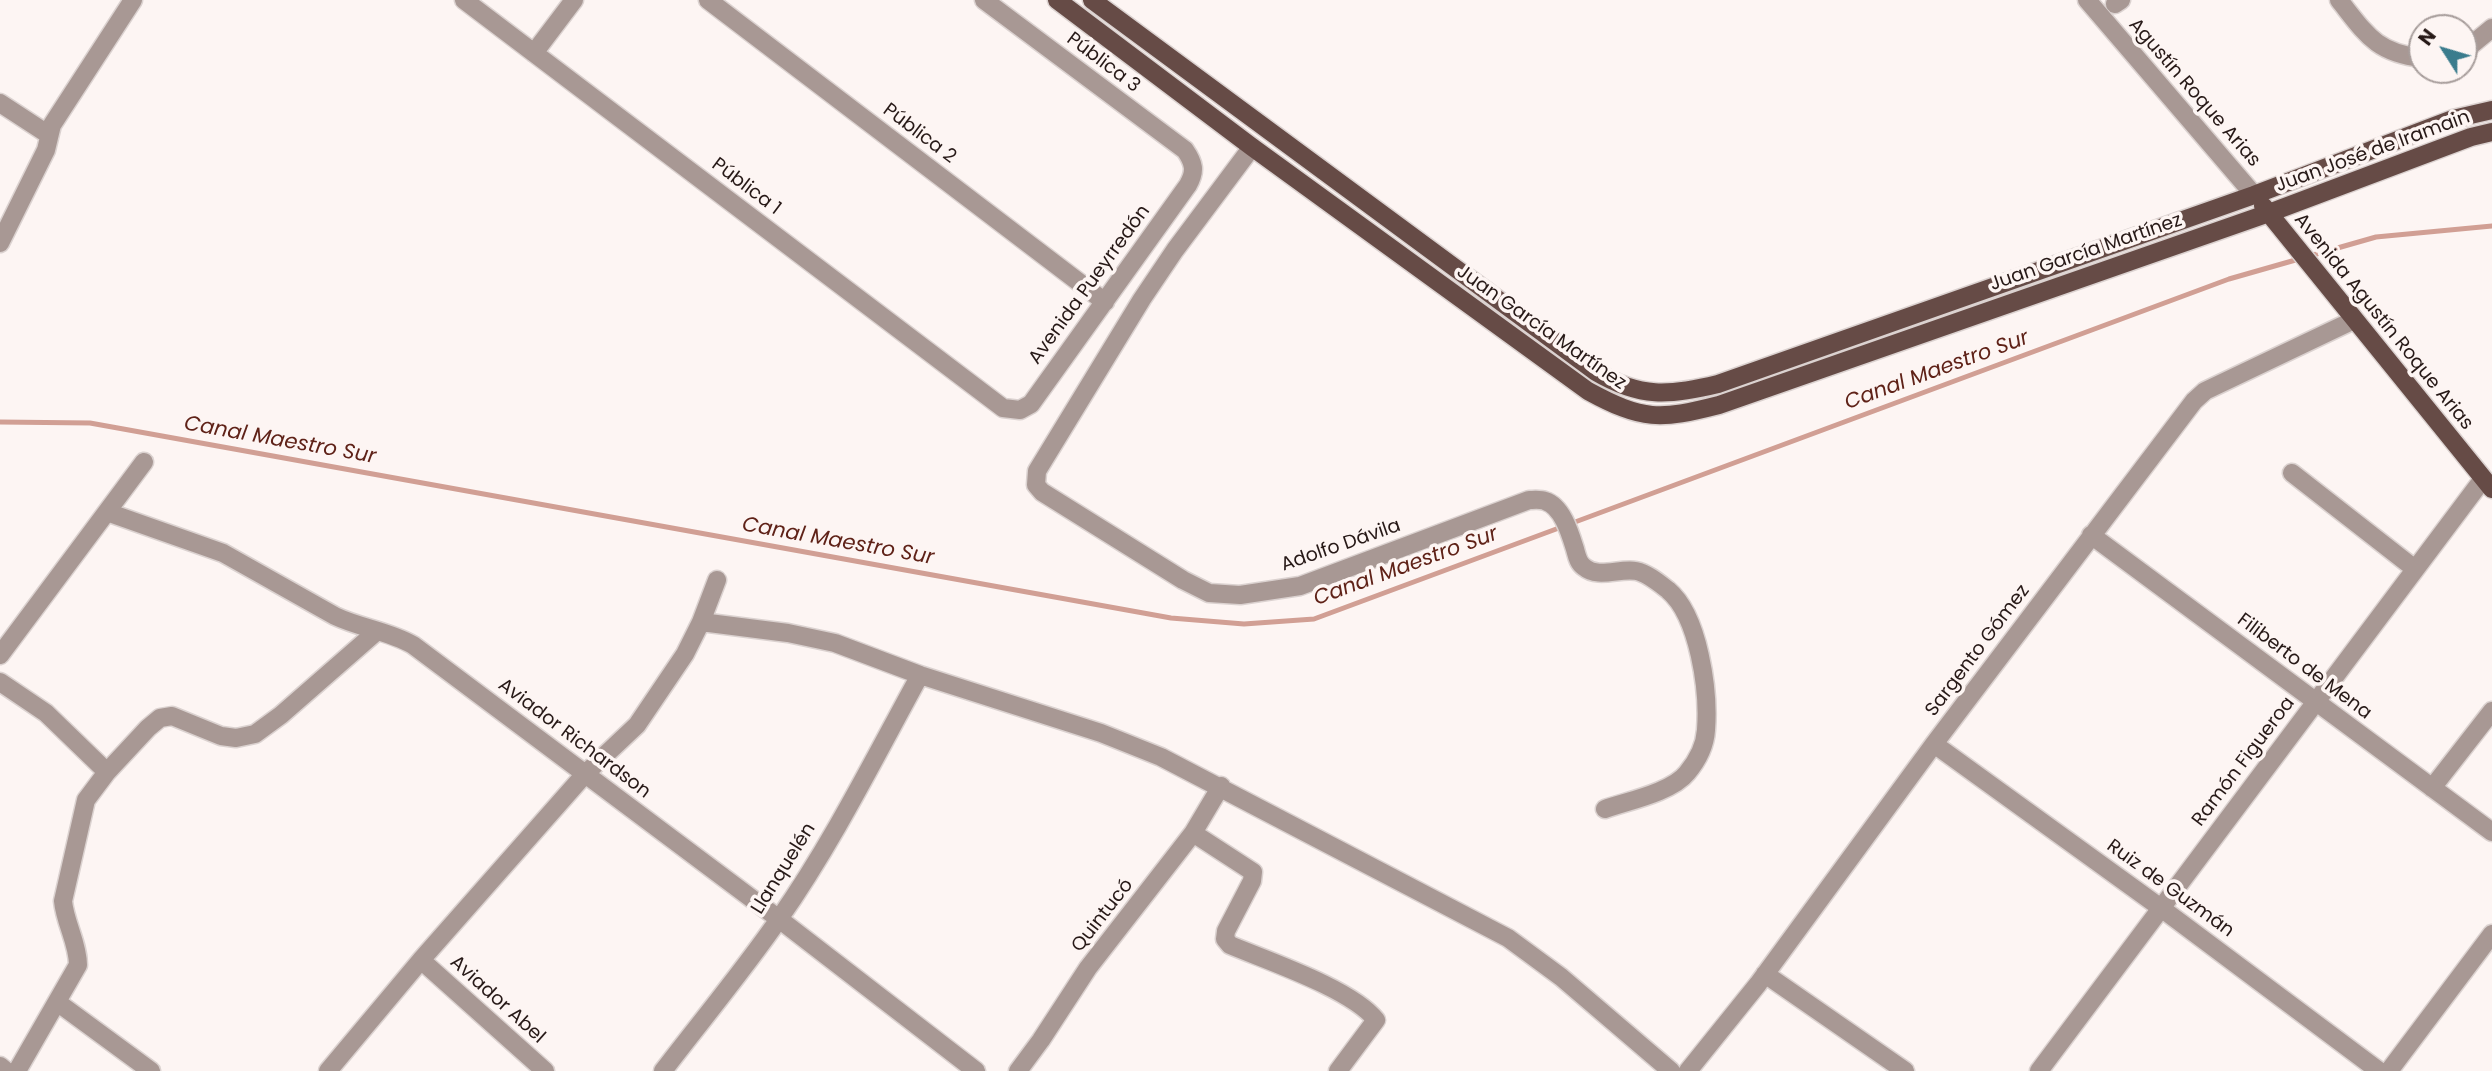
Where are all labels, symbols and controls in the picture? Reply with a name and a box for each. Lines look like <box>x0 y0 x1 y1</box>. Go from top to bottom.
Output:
street label: Agustín Roque Arias <box>2123 14 2265 172</box>
north arrow <box>2408 14 2478 84</box>
text: N <box>2412 23 2443 51</box>
street label: Pública 3 <box>1062 28 1144 98</box>
street label: Pública 2 <box>878 99 960 169</box>
street label: Juan José de Iramain <box>2273 106 2473 198</box>
street label: Pública 1 <box>707 154 785 220</box>
street label: Avenida Pueyrredón <box>1024 201 1156 369</box>
street label: Juan García Martínez <box>1987 209 2185 297</box>
street label: Avenida Agustín Roque Arias <box>2288 209 2478 435</box>
street label: Juan García Martínez <box>1452 261 1630 395</box>
water label: Canal Maestro Sur <box>1841 326 2033 416</box>
water label: Canal Maestro Sur <box>182 412 378 470</box>
water label: Canal Maestro Sur <box>740 513 936 571</box>
street label: Adolfo Dávila <box>1278 515 1404 577</box>
water label: Canal Maestro Sur <box>1310 522 1502 612</box>
street label: Sargento Gómez <box>1921 581 2035 721</box>
street label: Filiberto de Mena <box>2232 609 2376 725</box>
street label: Aviador Richardson <box>493 674 655 804</box>
street label: Ramón Figueroa <box>2188 693 2300 831</box>
street label: Llanquelén <box>747 819 821 919</box>
street label: Ruiz de Guzmán <box>2102 835 2238 943</box>
street label: Quintucó <box>1067 875 1139 957</box>
street label: Aviador Abel <box>445 951 549 1049</box>

